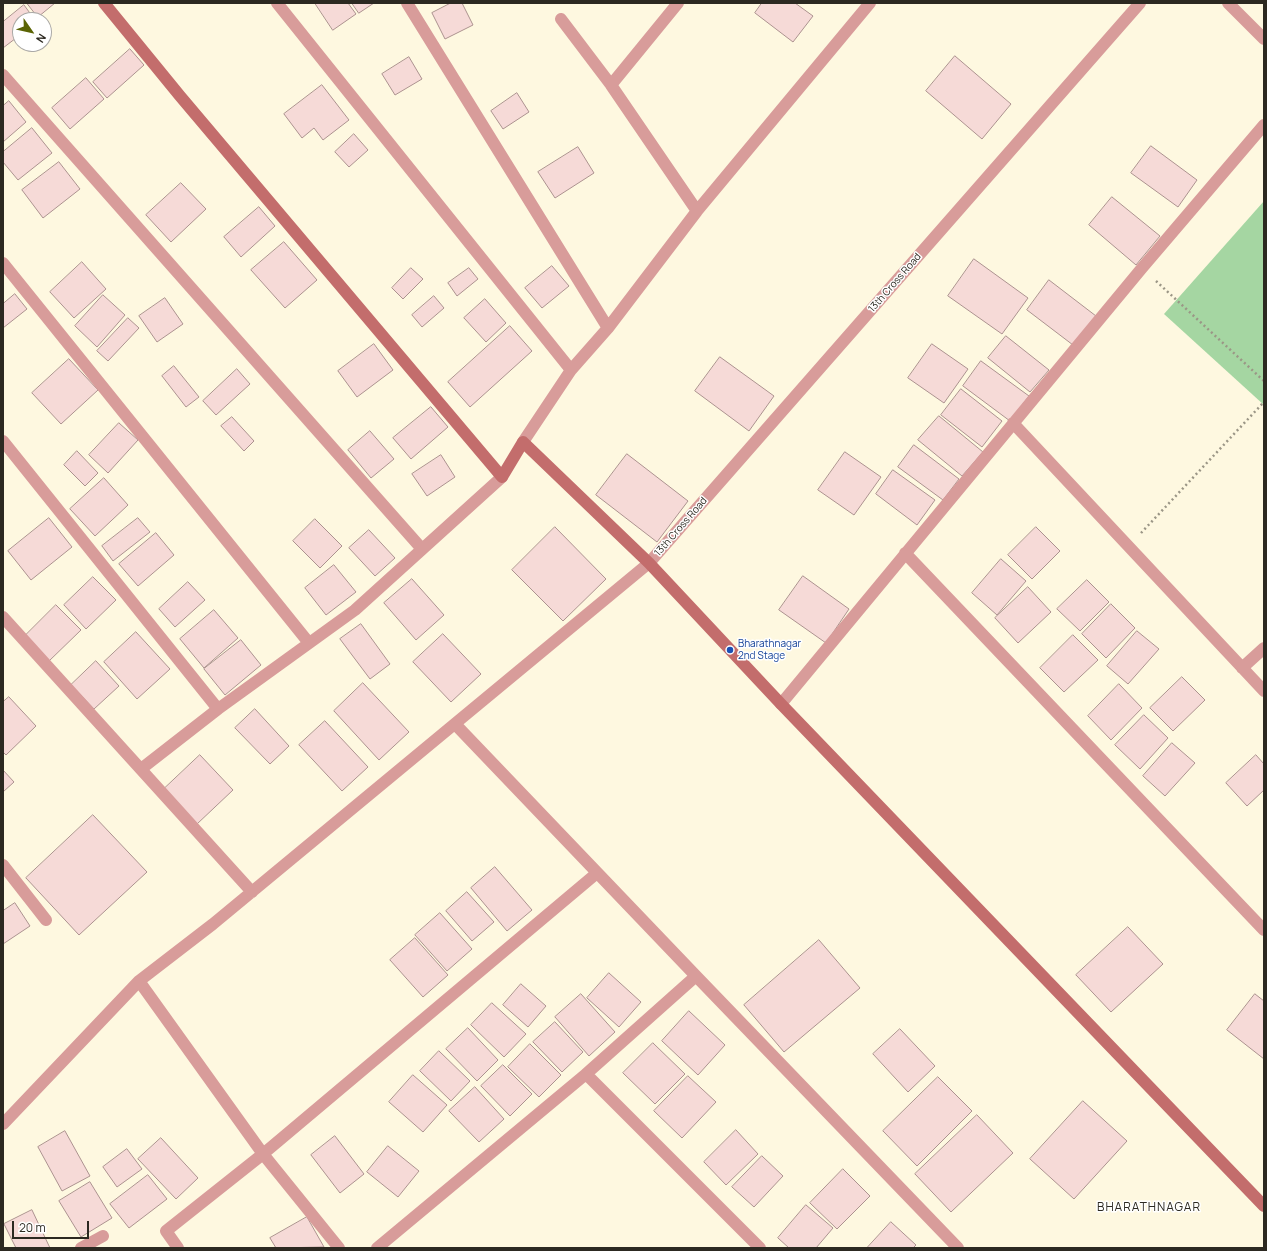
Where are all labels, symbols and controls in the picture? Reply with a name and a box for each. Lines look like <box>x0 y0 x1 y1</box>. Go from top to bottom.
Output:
north arrow <box>12 12 52 52</box>
text: N <box>33 31 50 46</box>
street label: 13th Cross Road <box>866 251 924 315</box>
street label: 13th Cross Road <box>652 495 710 559</box>
place label: Bharathnagar 2nd Stage <box>738 638 801 662</box>
marker: Bharathnagar 2nd Stage <box>725 645 735 655</box>
district label: BHARATHNAGAR <box>1097 1201 1201 1215</box>
scale bar <box>14 1213 91 1239</box>
text: 20 m <box>19 1219 46 1236</box>

